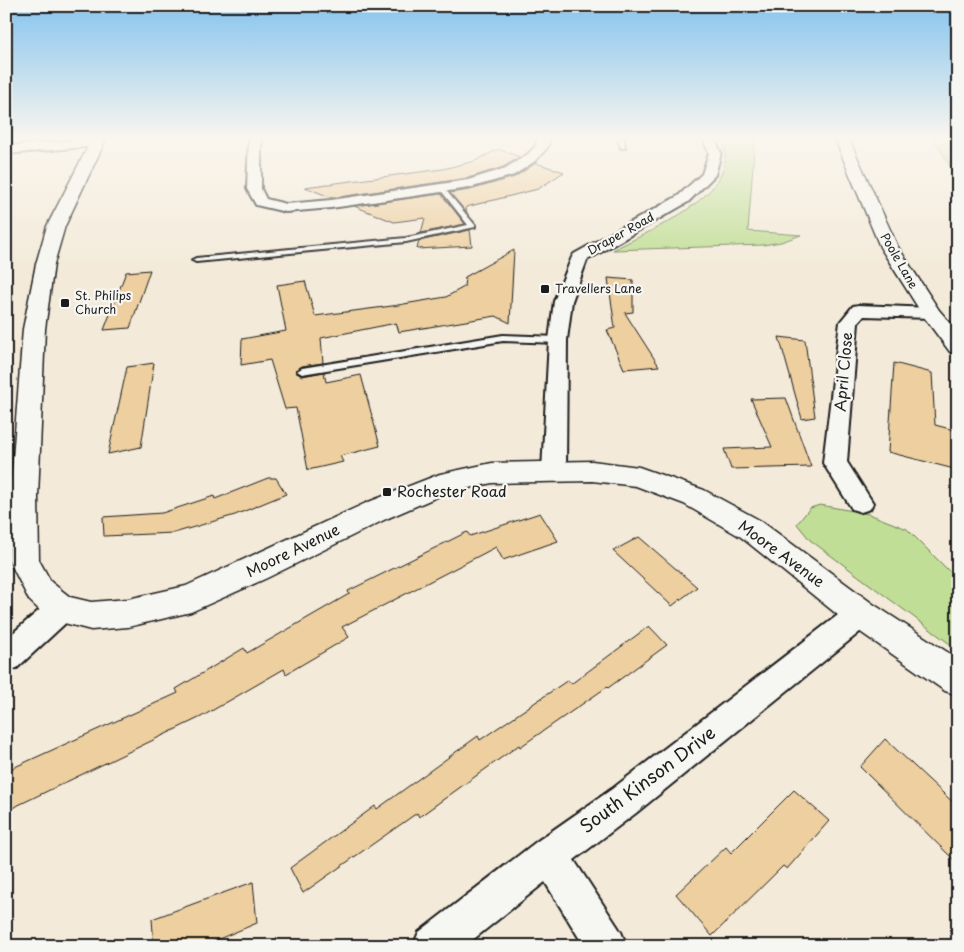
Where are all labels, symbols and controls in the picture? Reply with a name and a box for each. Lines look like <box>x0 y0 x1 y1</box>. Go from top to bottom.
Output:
street label: Draper Road <box>584 207 657 259</box>
street label: Poole Lane <box>877 229 923 292</box>
place label: Travellers Lane <box>555 279 642 297</box>
marker: Travellers Lane <box>539 283 551 295</box>
place label: St. Philips Church <box>75 286 132 318</box>
marker: St. Philips Church <box>59 297 71 309</box>
street label: April Close <box>828 331 857 412</box>
place label: Rochester Road <box>397 479 507 502</box>
marker: Rochester Road <box>381 486 393 498</box>
street label: Moore Avenue <box>734 514 830 592</box>
street label: Moore Avenue <box>242 517 343 582</box>
street label: South Kinson Drive <box>574 719 721 839</box>

